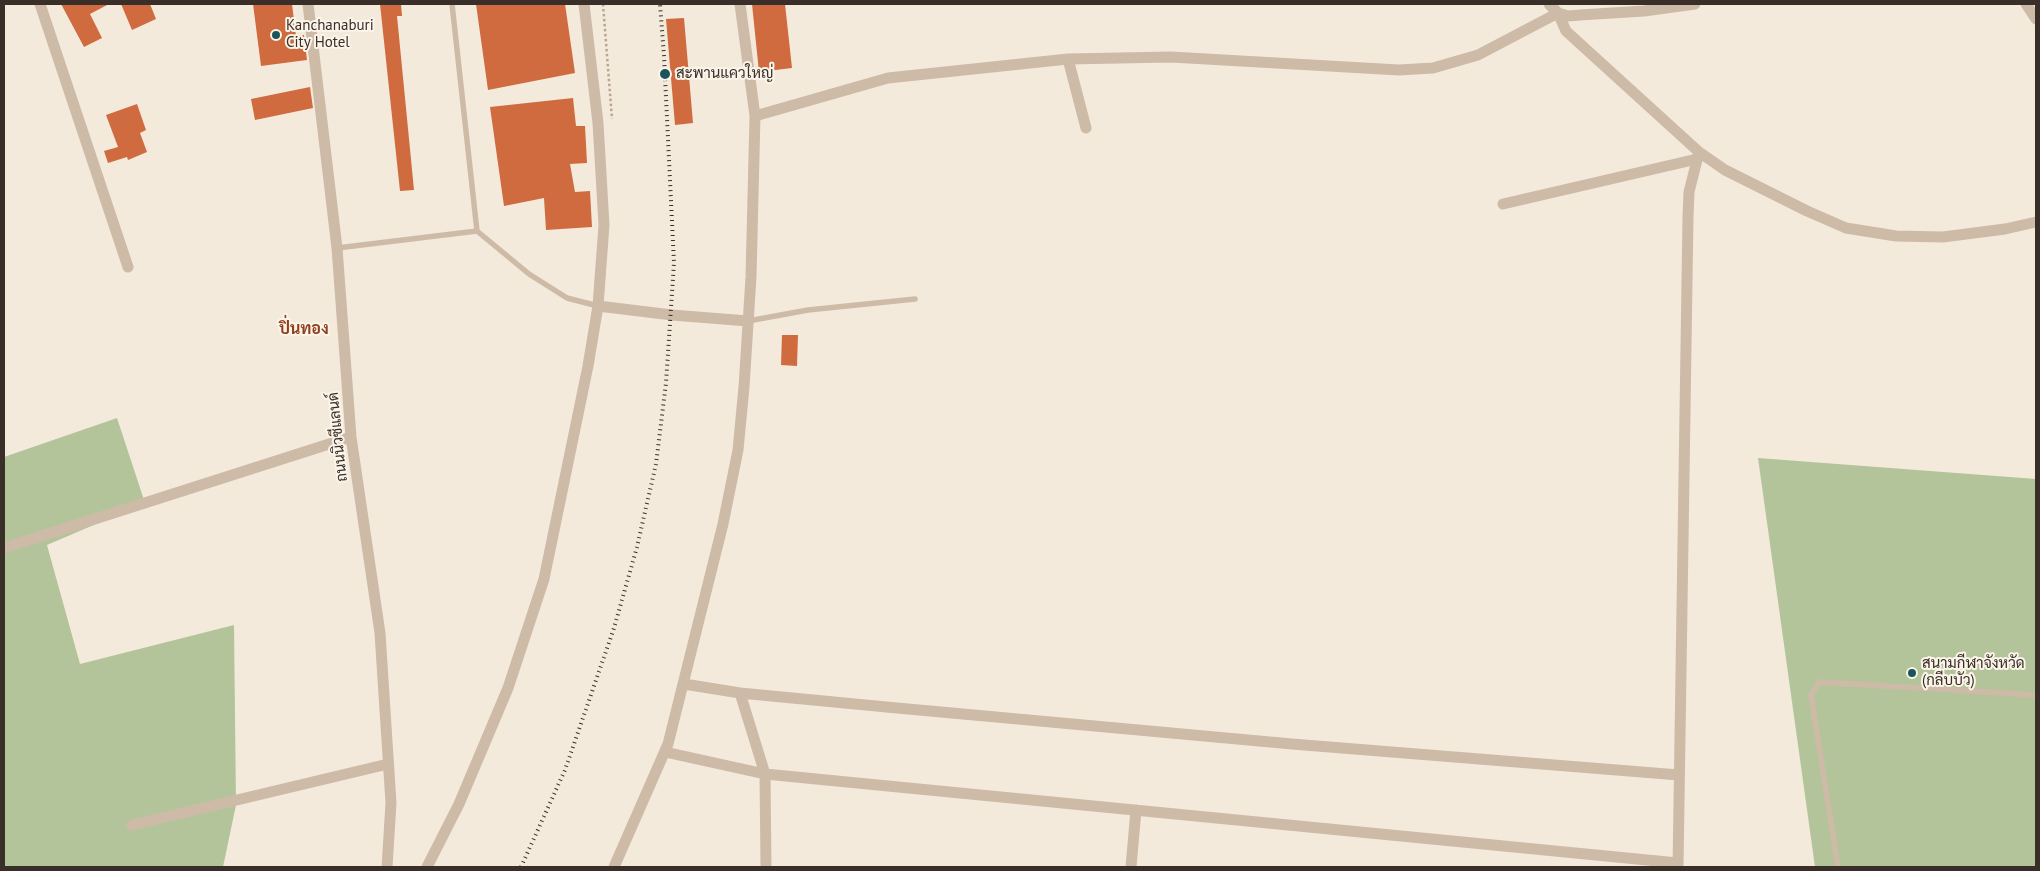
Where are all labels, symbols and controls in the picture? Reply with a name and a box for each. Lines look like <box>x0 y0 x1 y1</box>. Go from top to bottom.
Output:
place label: Kanchanaburi City Hotel <box>286 17 374 52</box>
marker: Kanchanaburi City Hotel <box>270 29 282 41</box>
place label: สะพานแควใหญ่ <box>676 65 773 83</box>
marker: สะพานแควใหญ่ <box>658 67 672 81</box>
district label: ปิ่นทอง <box>279 319 329 339</box>
street label: ถนนนิวซีแลนด์ <box>324 391 352 483</box>
place label: สนามกีฬาจังหวัด (กลีบบัว) <box>1922 655 2025 690</box>
marker: สนามกีฬาจังหวัด (กลีบบัว) <box>1906 667 1918 679</box>

